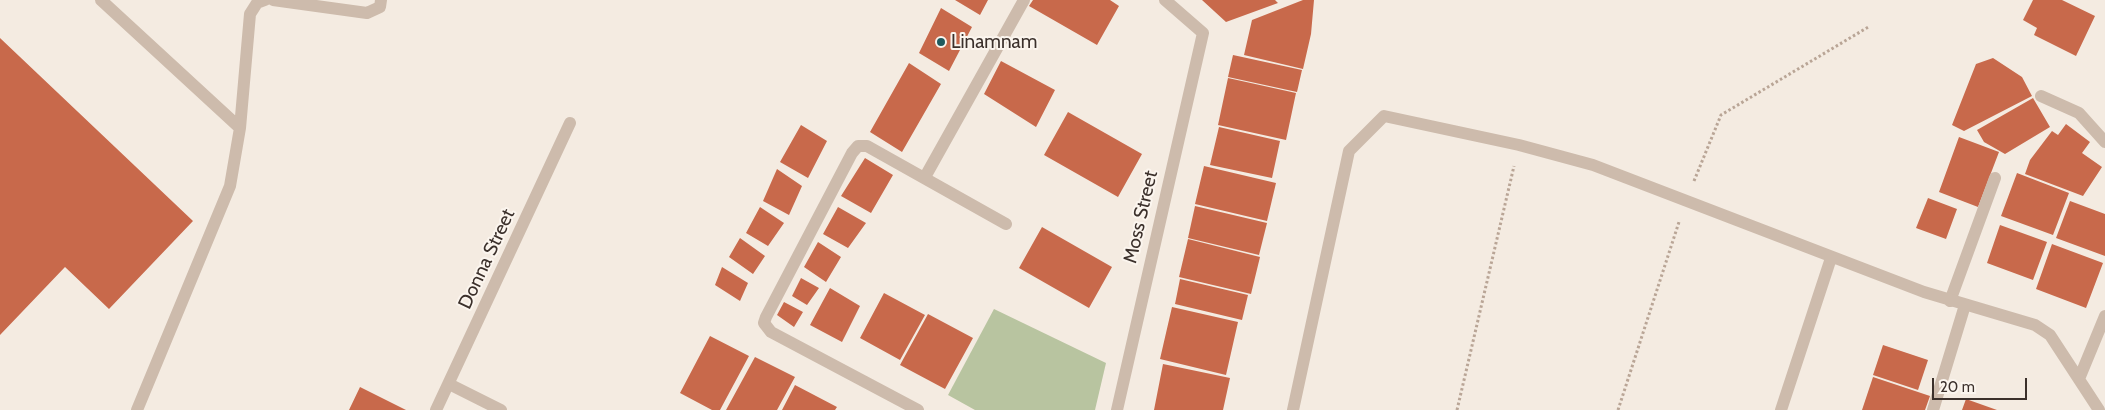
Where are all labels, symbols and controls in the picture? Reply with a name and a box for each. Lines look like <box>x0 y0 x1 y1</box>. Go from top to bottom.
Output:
place label: Linamnam <box>951 31 1037 53</box>
marker: Linamnam <box>935 36 947 48</box>
street label: Moss Street <box>1119 168 1163 266</box>
street label: Donna Street <box>454 205 520 313</box>
scale bar <box>1935 368 2030 400</box>
text: 20 m <box>1940 378 1975 396</box>

